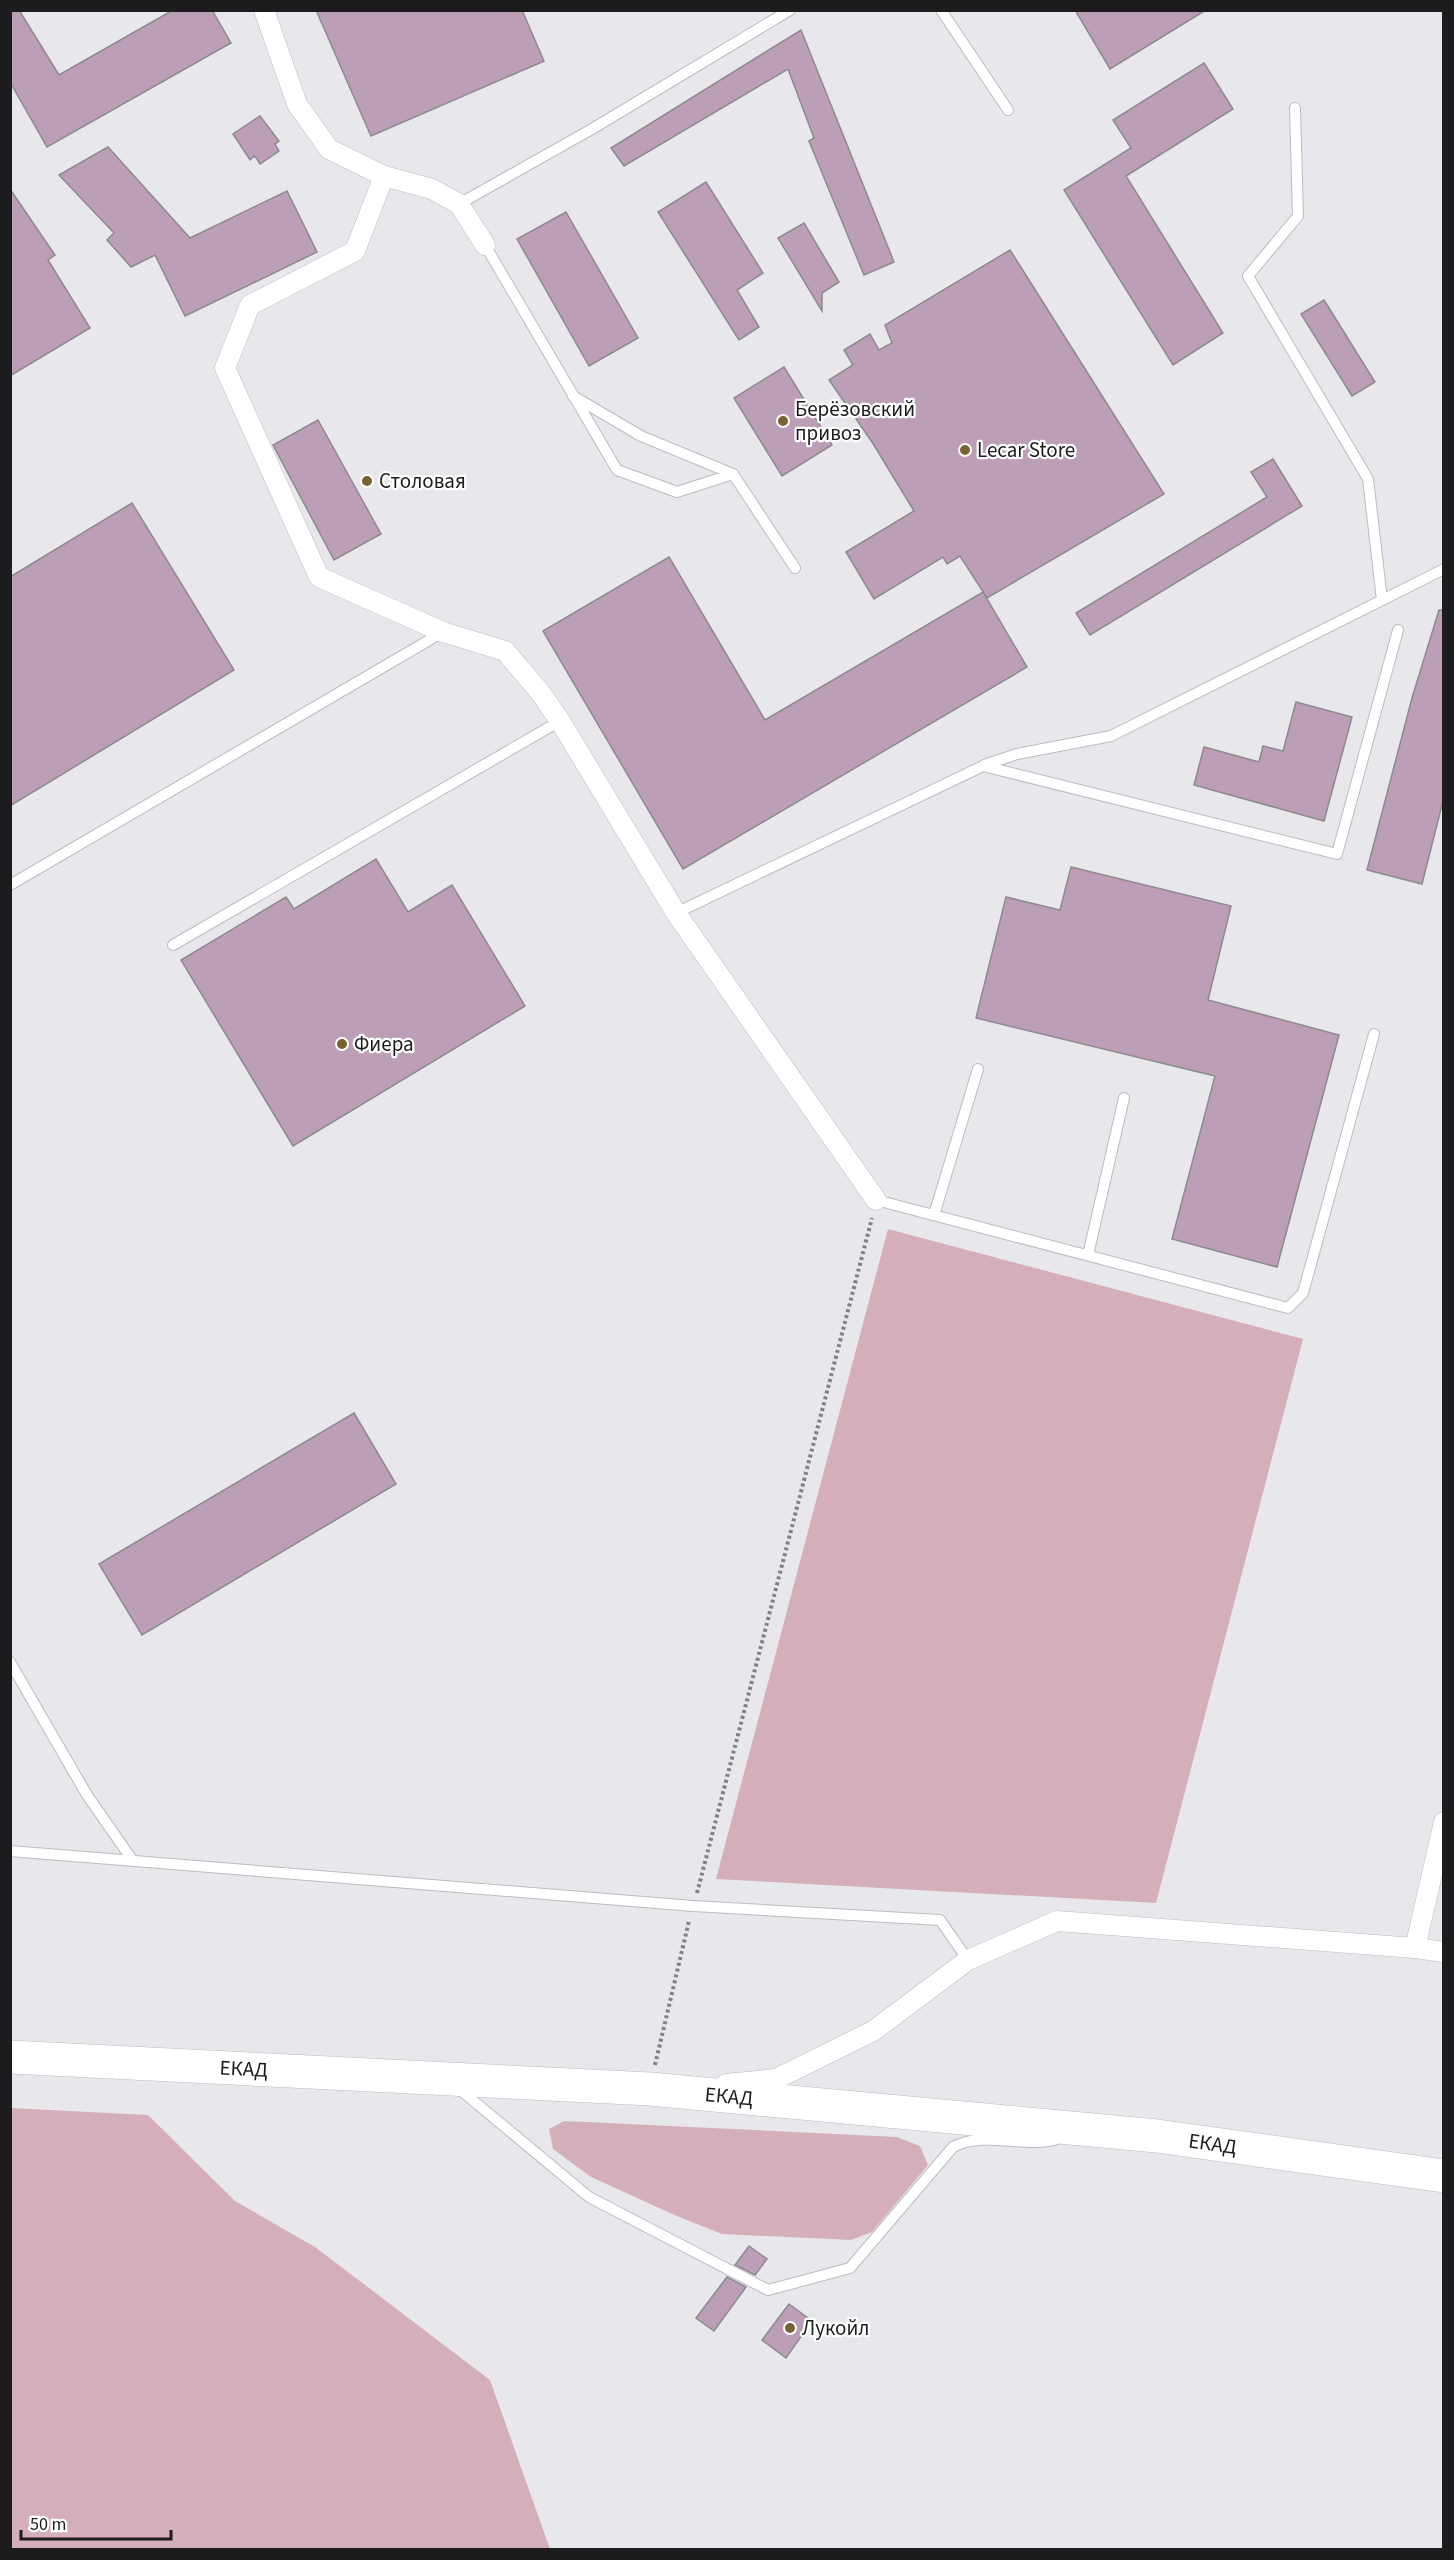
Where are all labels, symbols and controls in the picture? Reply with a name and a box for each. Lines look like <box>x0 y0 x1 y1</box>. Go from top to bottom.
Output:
place label: Берёзовский привоз <box>795 394 915 448</box>
marker: Берёзовский привоз <box>776 414 790 428</box>
place label: Lecar Store <box>977 435 1075 465</box>
marker: Lecar Store <box>958 443 972 457</box>
place label: Столовая <box>379 466 466 496</box>
marker: Столовая <box>360 474 374 488</box>
place label: Фиера <box>354 1029 414 1059</box>
marker: Фиера <box>335 1037 349 1051</box>
street label: ЕКАД <box>219 2052 269 2085</box>
street label: ЕКАД <box>703 2079 754 2113</box>
street label: ЕКАД <box>1187 2126 1238 2162</box>
place label: Лукойл <box>802 2313 869 2343</box>
marker: Лукойл <box>783 2321 797 2335</box>
scale bar <box>21 2503 171 2541</box>
text: 50 m <box>30 2512 66 2537</box>

